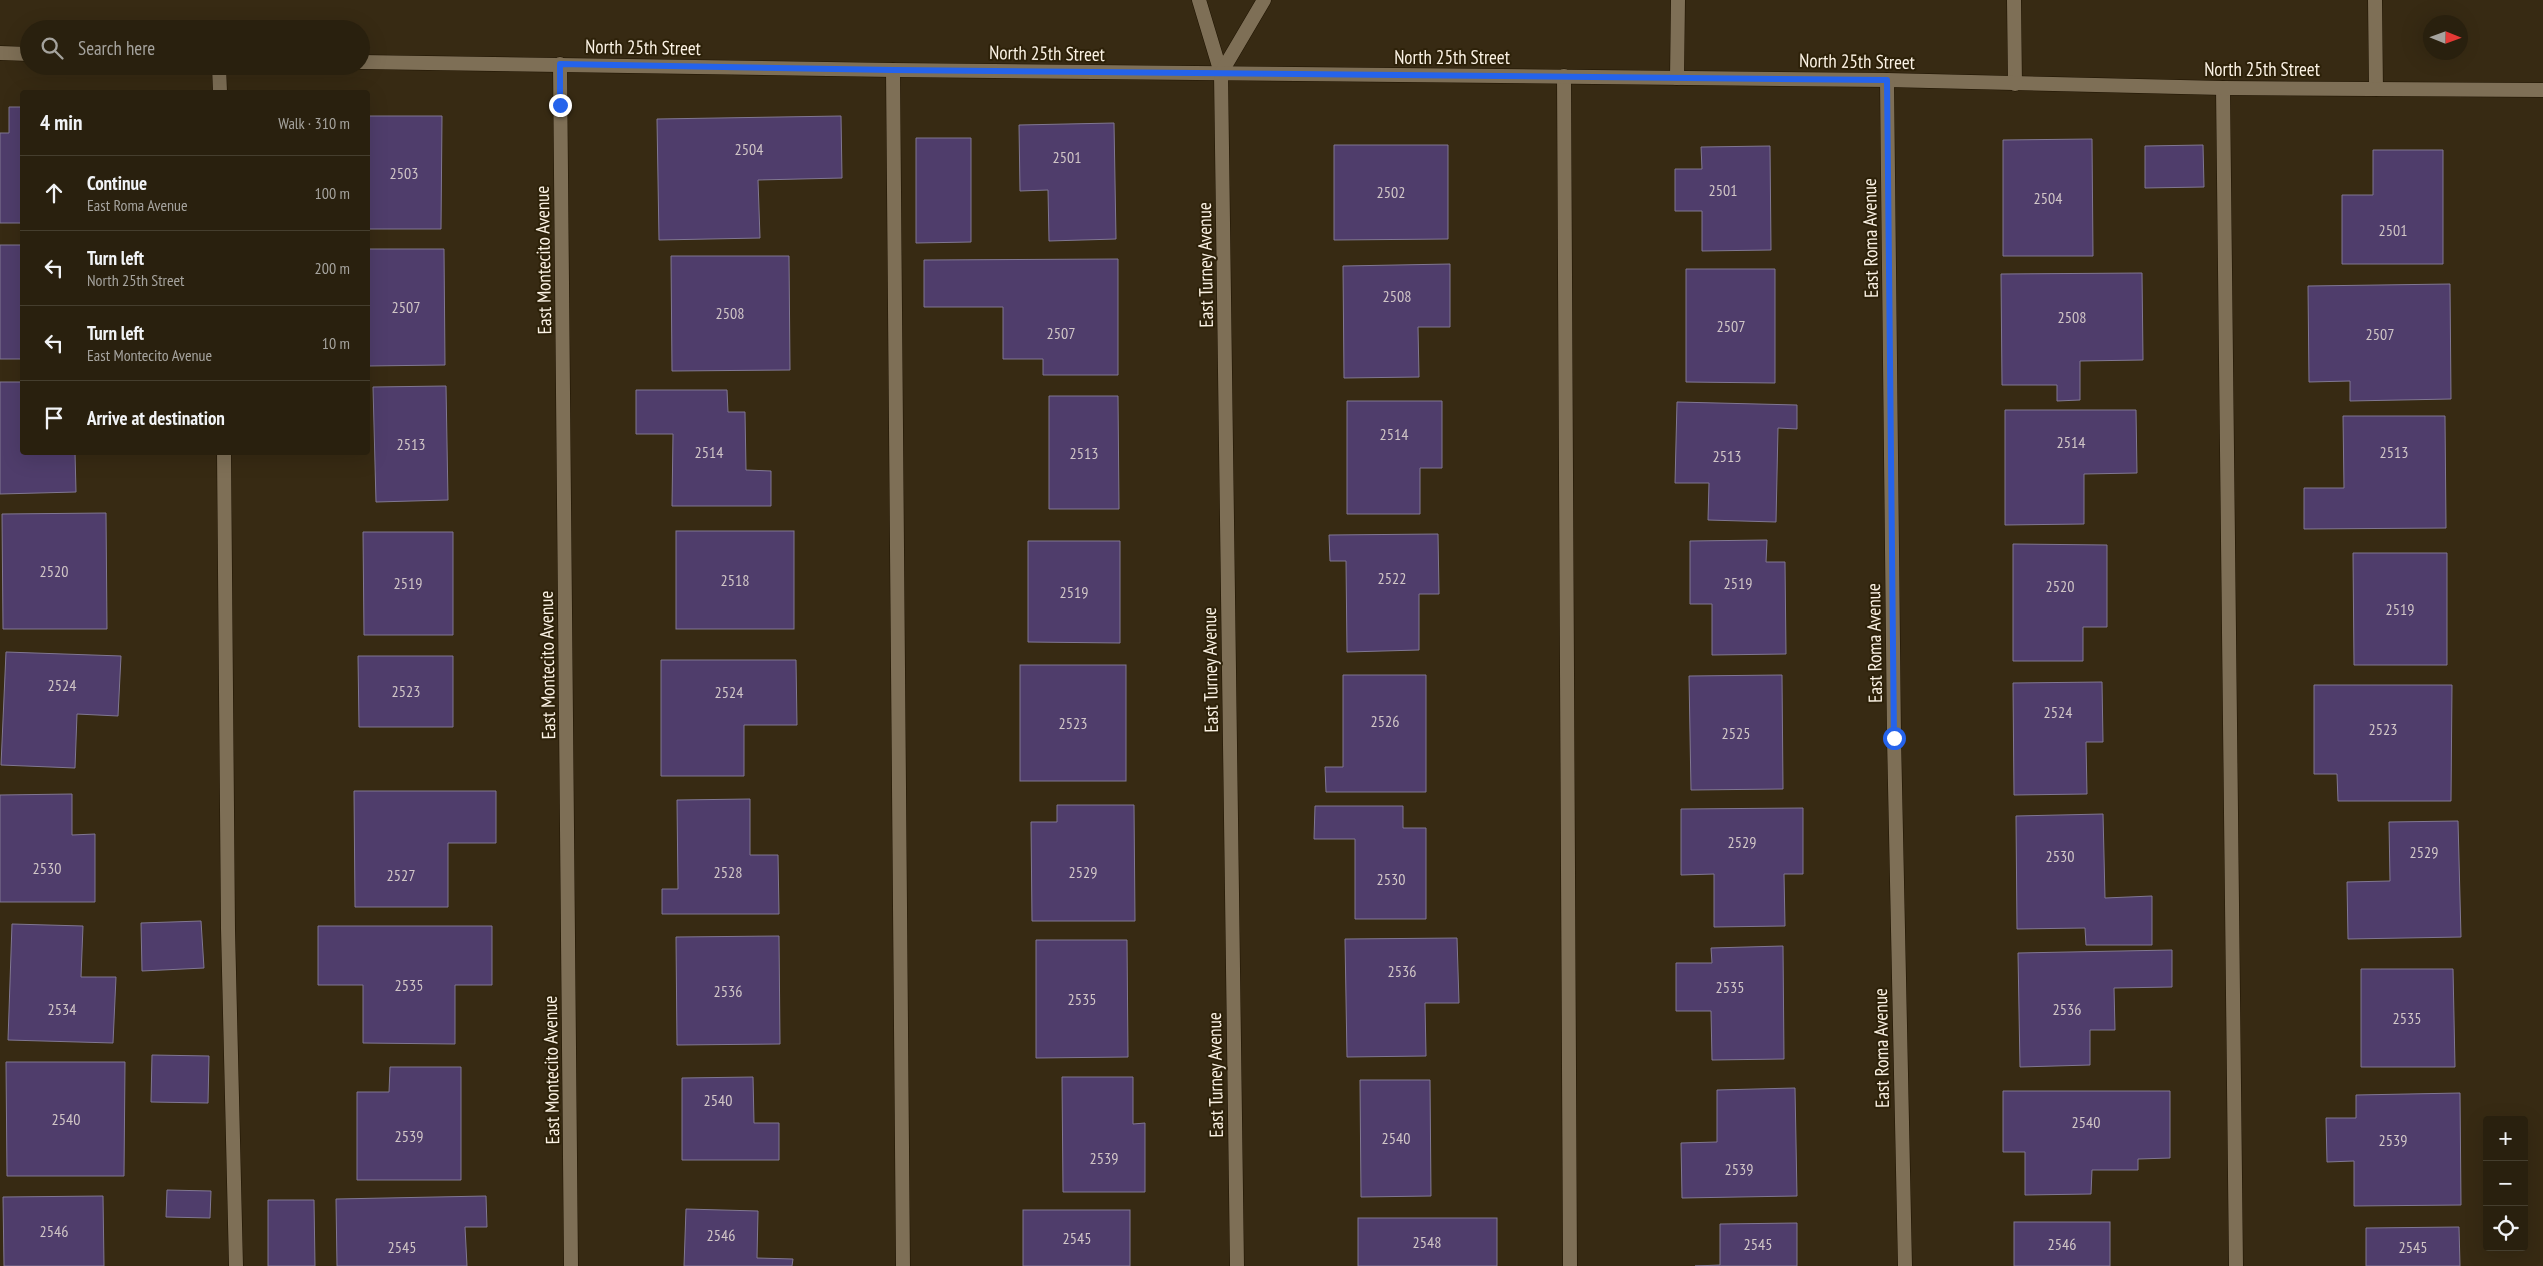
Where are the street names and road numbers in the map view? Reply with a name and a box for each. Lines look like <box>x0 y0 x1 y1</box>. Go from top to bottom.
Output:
street label: North 25th Street <box>585 34 702 60</box>
street label: North 25th Street <box>989 40 1106 66</box>
street label: North 25th Street <box>1394 45 1511 69</box>
street label: North 25th Street <box>1799 48 1916 74</box>
street label: North 25th Street <box>2204 57 2321 81</box>
street label: East Roma Avenue <box>1857 178 1883 298</box>
street label: East Montecito Avenue <box>530 185 556 334</box>
street label: East Turney Avenue <box>1192 202 1218 328</box>
street label: East Roma Avenue <box>1861 583 1887 703</box>
street label: East Montecito Avenue <box>534 590 560 739</box>
street label: East Turney Avenue <box>1197 607 1223 733</box>
street label: East Roma Avenue <box>1868 988 1894 1108</box>
street label: East Montecito Avenue <box>538 995 564 1144</box>
street label: East Turney Avenue <box>1202 1012 1228 1138</box>

